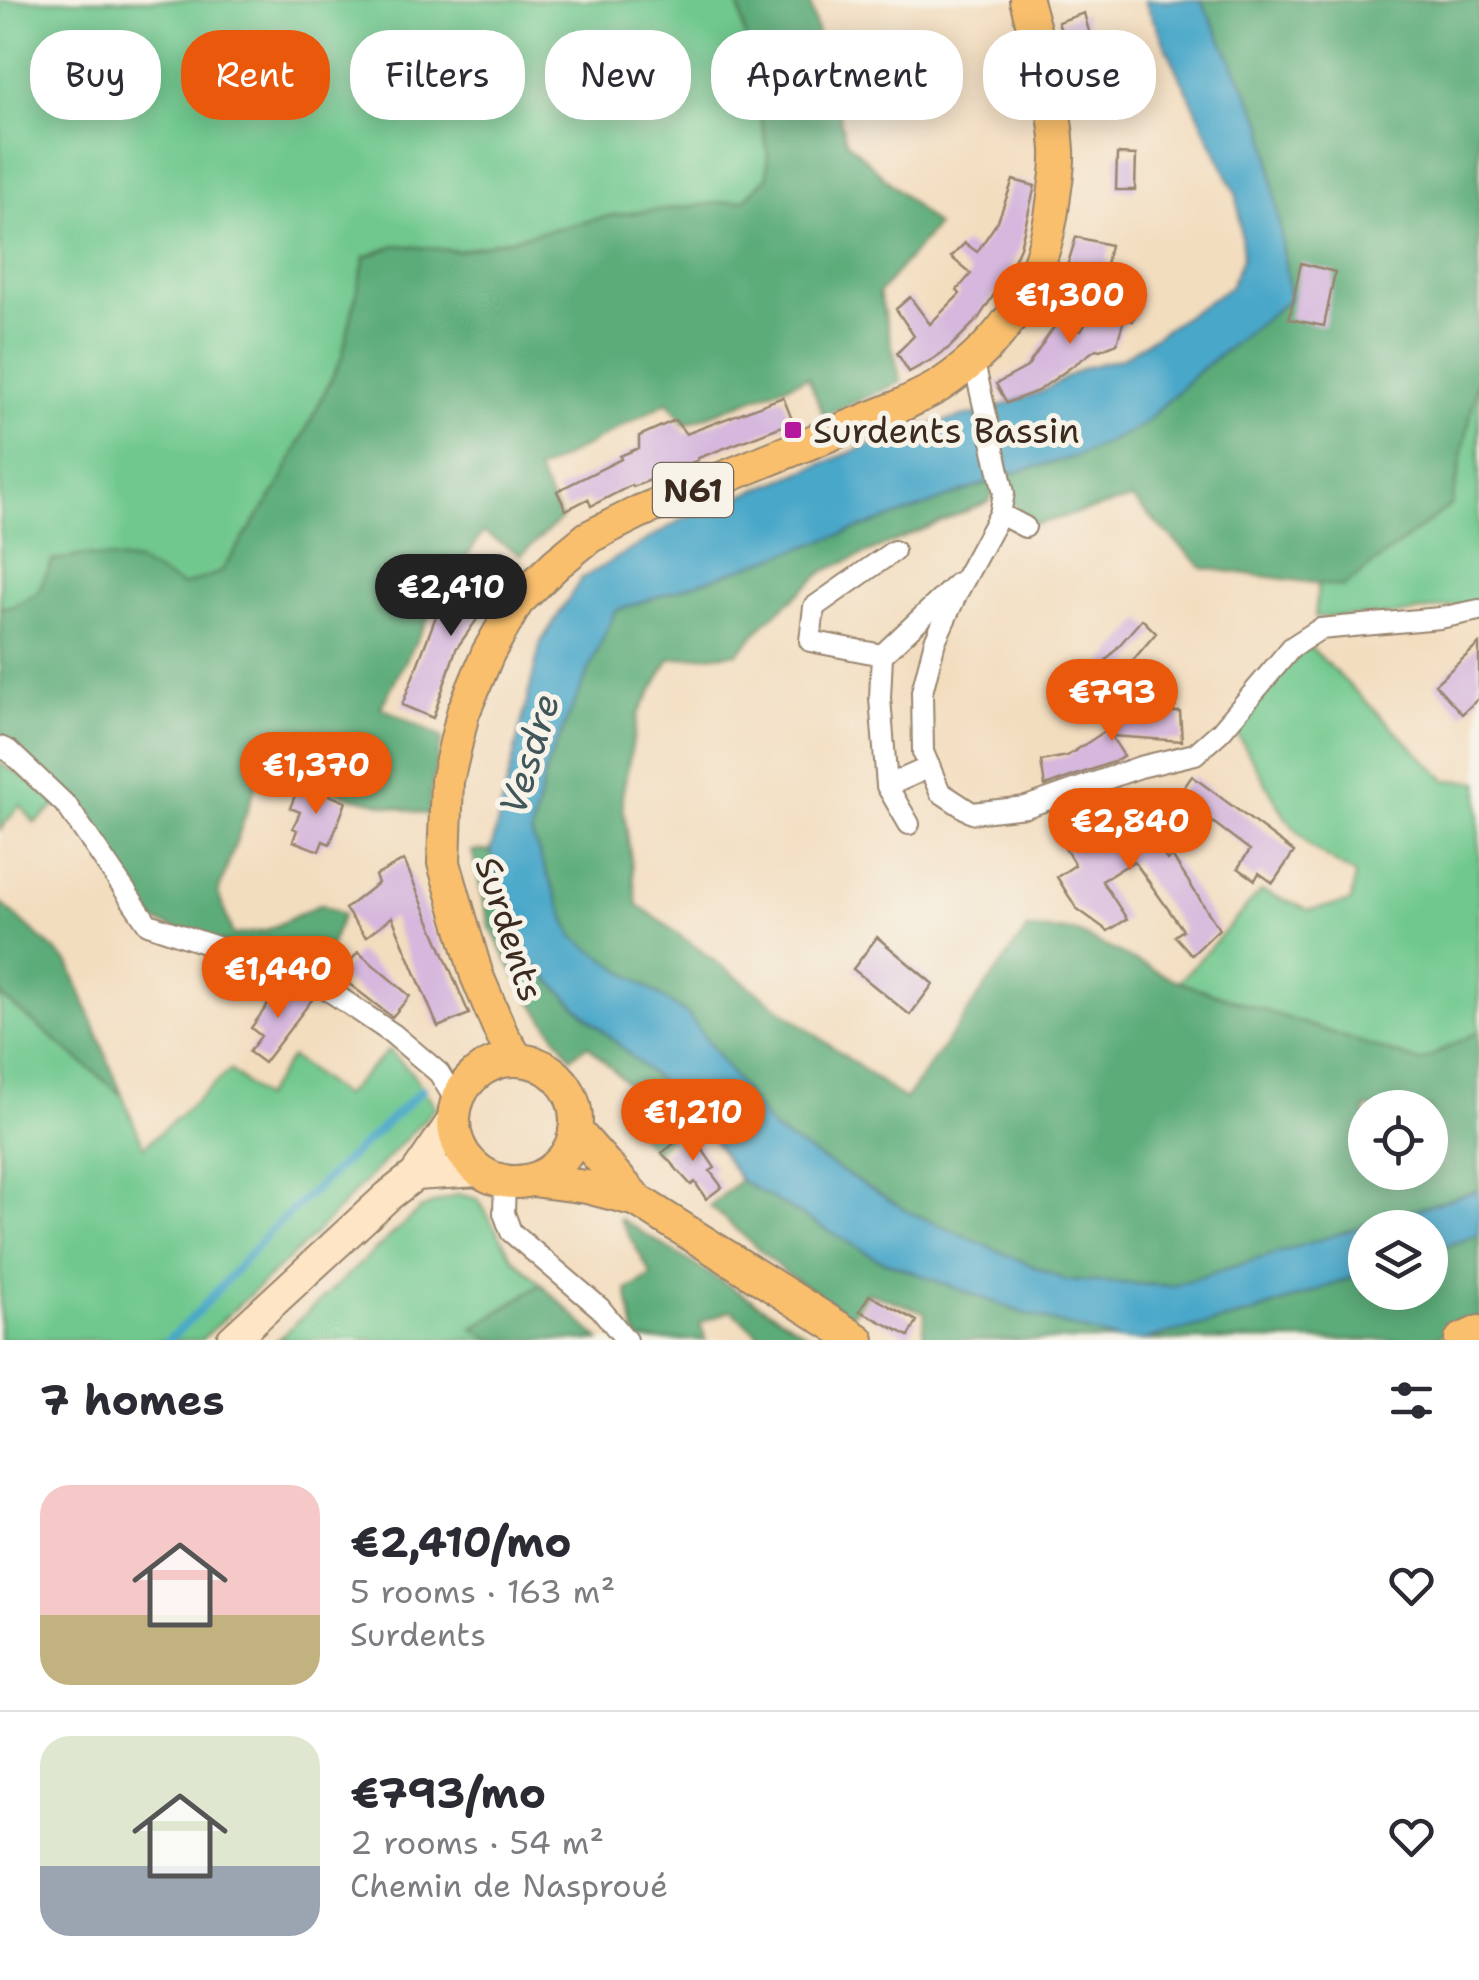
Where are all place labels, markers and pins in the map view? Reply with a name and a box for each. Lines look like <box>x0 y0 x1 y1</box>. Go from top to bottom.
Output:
pin: €1,300 <box>989 262 1151 347</box>
place label: Surdents Bassin <box>813 407 1080 454</box>
marker: Surdents Bassin <box>782 419 804 441</box>
pin: €2,410 <box>370 554 532 639</box>
pin: €793 <box>1053 659 1171 744</box>
pin: €1,370 <box>235 732 397 817</box>
pin: €2,840 <box>1049 788 1211 873</box>
pin: €1,440 <box>197 936 359 1021</box>
pin: €1,210 <box>612 1079 774 1164</box>

